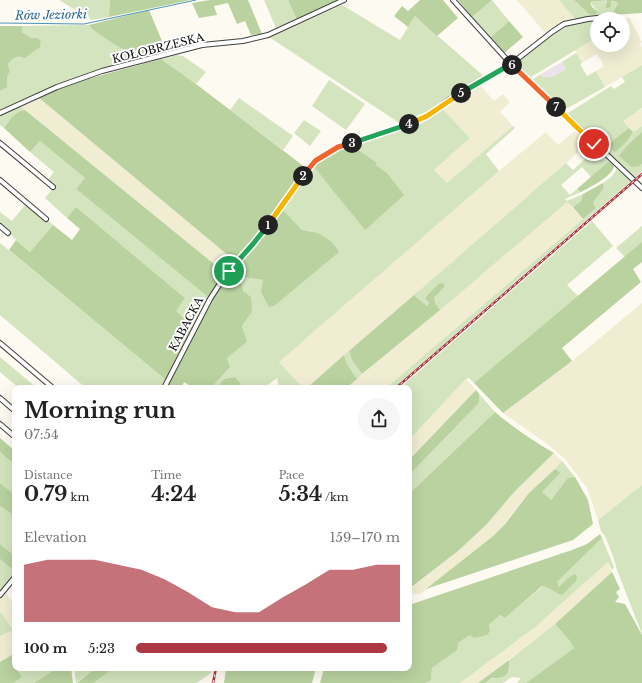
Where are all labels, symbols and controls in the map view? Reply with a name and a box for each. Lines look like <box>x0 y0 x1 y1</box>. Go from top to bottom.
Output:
water label: Rów Jeziorki <box>14 6 88 23</box>
map controls <box>590 12 630 52</box>
button: locate <box>590 12 630 52</box>
street label: KOŁOBRZESKA <box>111 30 206 66</box>
pin: 6 <box>502 55 522 75</box>
text: 6 <box>508 58 516 72</box>
pin: 5 <box>451 83 471 103</box>
text: 5 <box>458 86 464 100</box>
pin: 7 <box>546 97 566 117</box>
text: 7 <box>553 100 559 114</box>
pin: 4 <box>399 114 419 134</box>
text: 4 <box>405 117 413 131</box>
pin <box>577 127 611 161</box>
pin: 3 <box>342 133 362 153</box>
icon: check <box>583 133 605 155</box>
text: 3 <box>348 136 356 150</box>
pin: 2 <box>293 166 313 186</box>
text: 2 <box>299 169 307 183</box>
pin: 1 <box>258 215 278 235</box>
text: 1 <box>266 218 270 232</box>
pin <box>212 254 246 288</box>
icon: arrive <box>218 260 240 282</box>
street label: KABACKA <box>166 294 206 354</box>
text: Morning run <box>24 397 176 424</box>
button: share <box>358 398 400 440</box>
text: 07:54 <box>24 426 59 443</box>
text: Distance <box>24 468 73 482</box>
text: Time <box>151 468 182 482</box>
text: Pace <box>279 468 304 482</box>
text: 0.79 <box>24 482 67 506</box>
text: 4:24 <box>151 482 197 506</box>
text: 5:34 <box>279 482 322 506</box>
text: km <box>67 490 89 504</box>
text: /km <box>322 490 349 504</box>
text: Elevation <box>24 529 87 546</box>
text: 159–170 m <box>330 529 400 546</box>
text: 100 m <box>24 640 67 657</box>
text: 5:23 <box>88 640 115 657</box>

